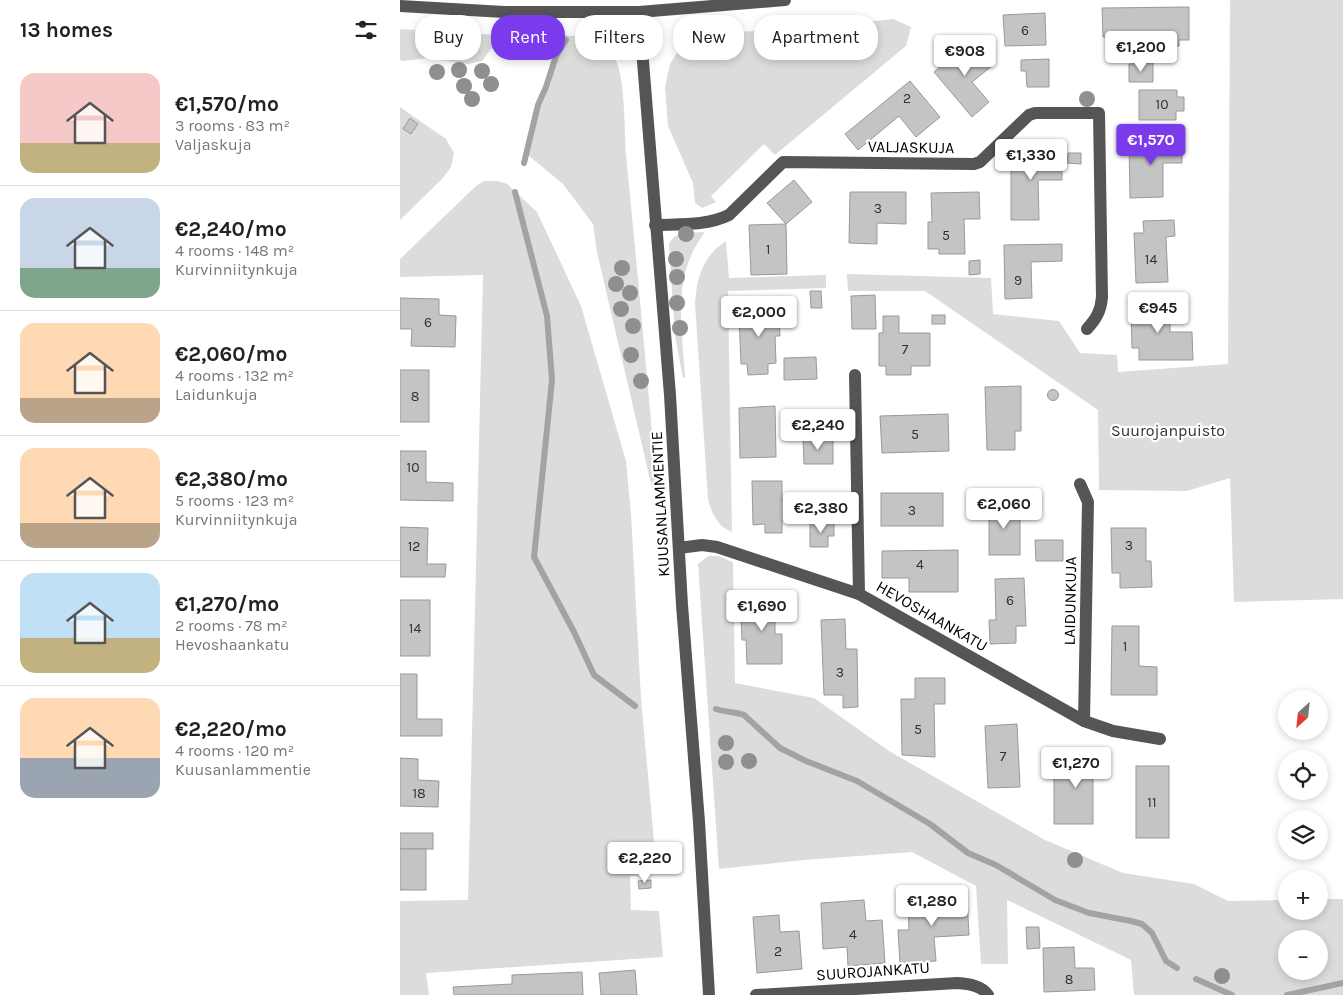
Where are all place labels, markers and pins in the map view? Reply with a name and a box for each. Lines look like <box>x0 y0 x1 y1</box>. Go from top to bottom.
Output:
pin: €1,200 <box>1100 30 1182 73</box>
pin: €908 <box>935 34 995 77</box>
pin: €1,570 <box>1110 124 1192 166</box>
pin: €1,330 <box>990 138 1072 181</box>
pin: €945 <box>1128 292 1188 334</box>
pin: €2,000 <box>718 296 800 338</box>
pin: €2,240 <box>777 408 859 451</box>
pin: €2,060 <box>963 488 1045 530</box>
pin: €2,380 <box>780 492 862 534</box>
pin: €1,690 <box>721 590 803 632</box>
pin: €1,270 <box>1035 746 1117 789</box>
pin: €2,220 <box>604 842 686 884</box>
pin: €1,280 <box>891 884 973 927</box>

